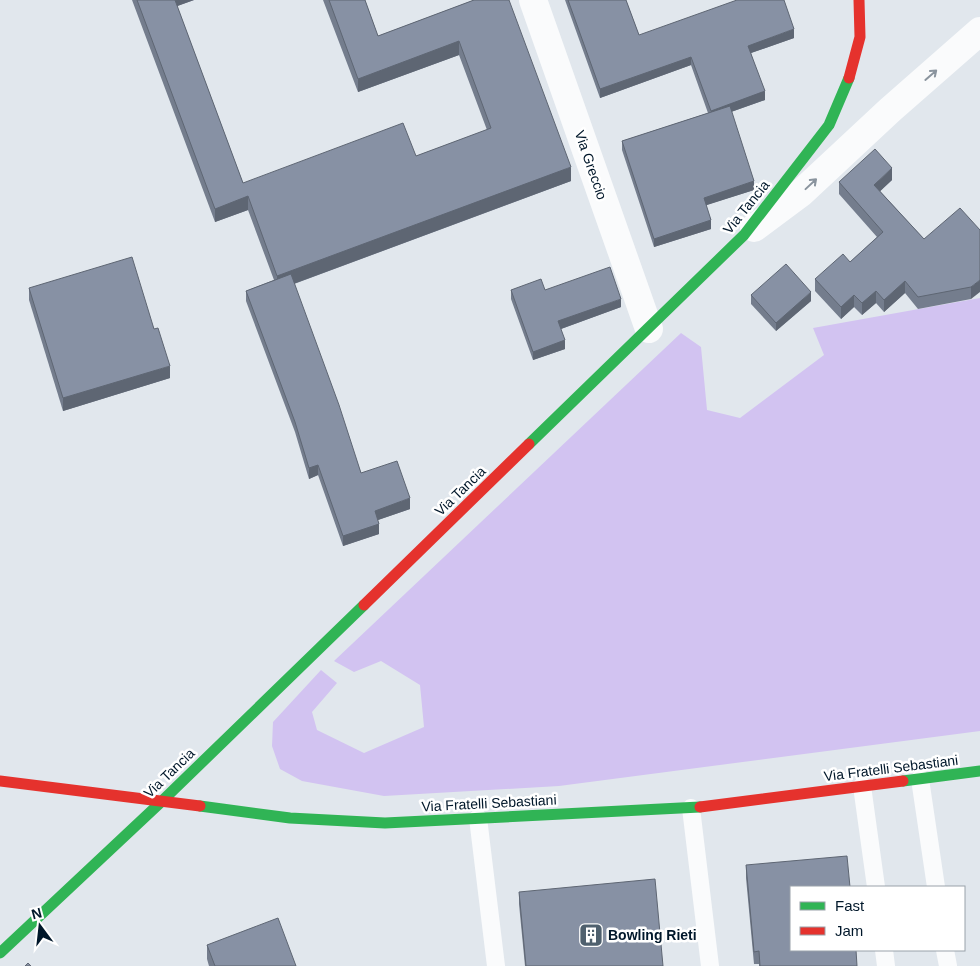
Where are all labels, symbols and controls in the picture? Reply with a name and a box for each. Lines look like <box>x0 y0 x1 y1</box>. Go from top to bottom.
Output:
one-way arrow <box>924 69 937 80</box>
street label: Via Greccio <box>572 128 610 202</box>
street label: Via Tancia <box>720 177 773 237</box>
one-way arrow <box>804 178 817 190</box>
street label: Via Tancia <box>431 463 489 519</box>
street label: Via Tancia <box>140 745 198 801</box>
street label: Via Fratelli Sebastiani <box>823 752 959 784</box>
street label: Via Fratelli Sebastiani <box>421 791 557 815</box>
legend <box>790 886 965 951</box>
text: Fast <box>835 897 865 914</box>
north arrow <box>15 901 65 951</box>
text: N <box>30 904 44 922</box>
building icon: Bowling Rieti <box>578 922 604 948</box>
text: Jam <box>835 922 863 939</box>
place label: Bowling Rieti <box>608 927 697 943</box>

